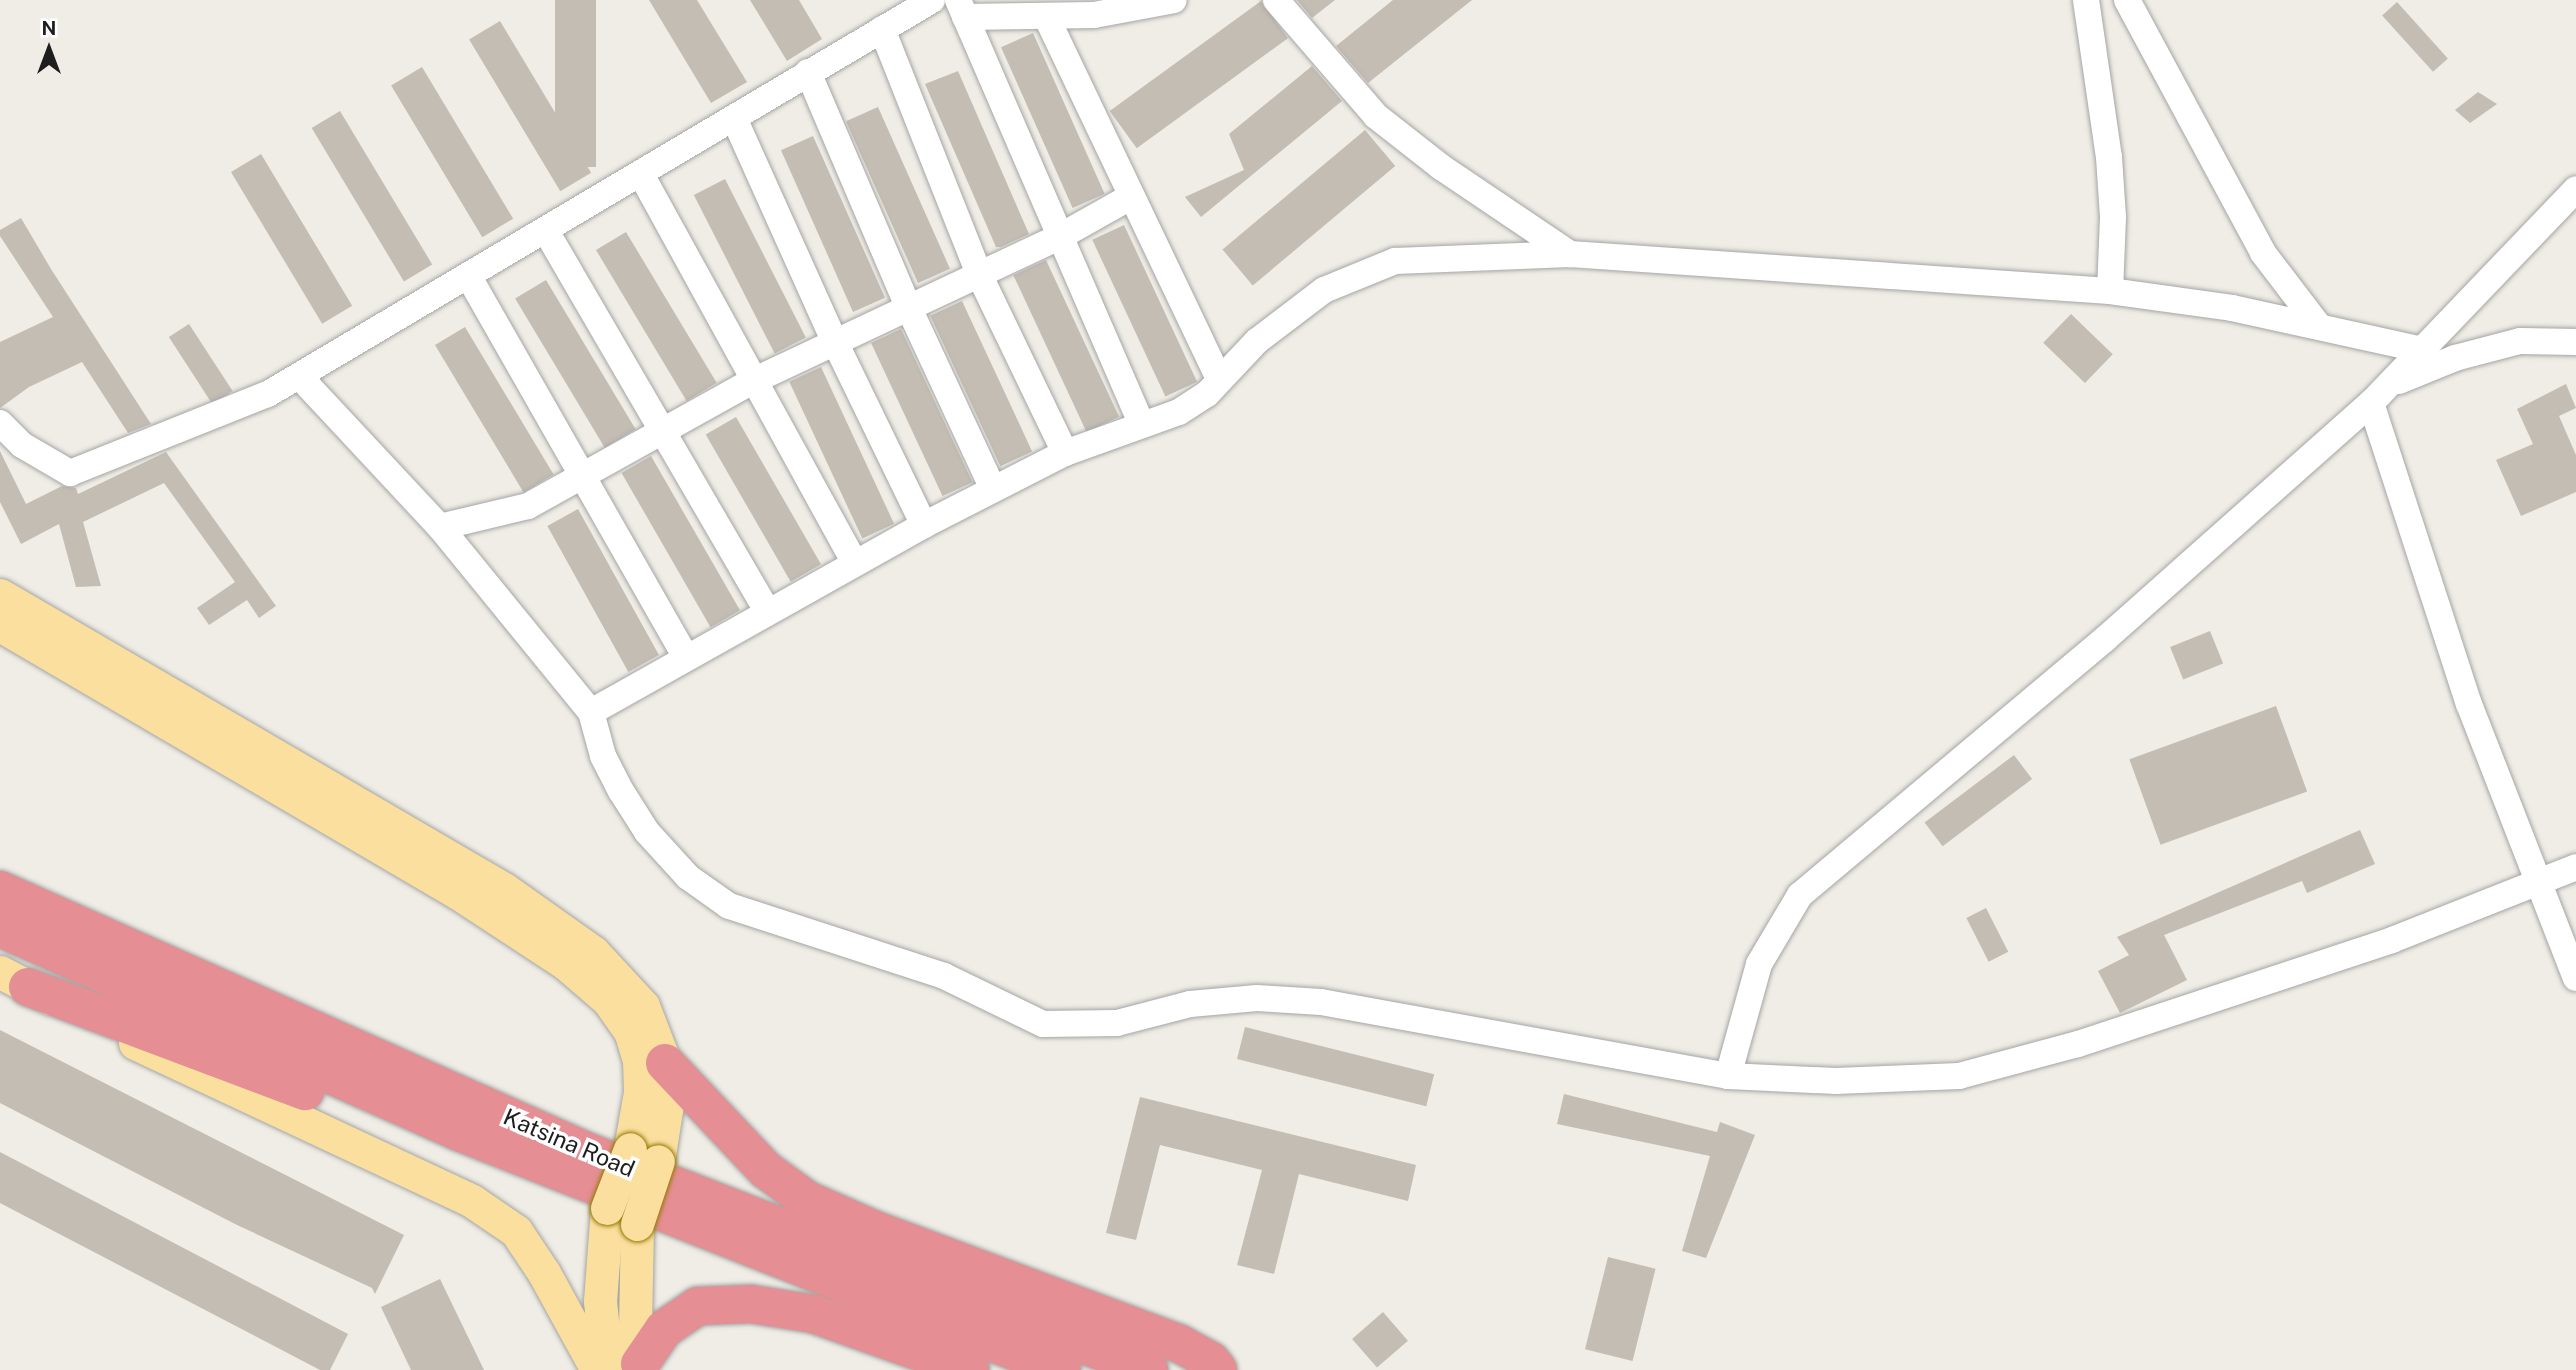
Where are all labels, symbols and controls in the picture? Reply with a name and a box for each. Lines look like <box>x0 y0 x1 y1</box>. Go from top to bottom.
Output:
north arrow <box>14 14 84 84</box>
text: N <box>42 17 56 39</box>
street label: Katsina Road <box>499 1103 639 1183</box>

